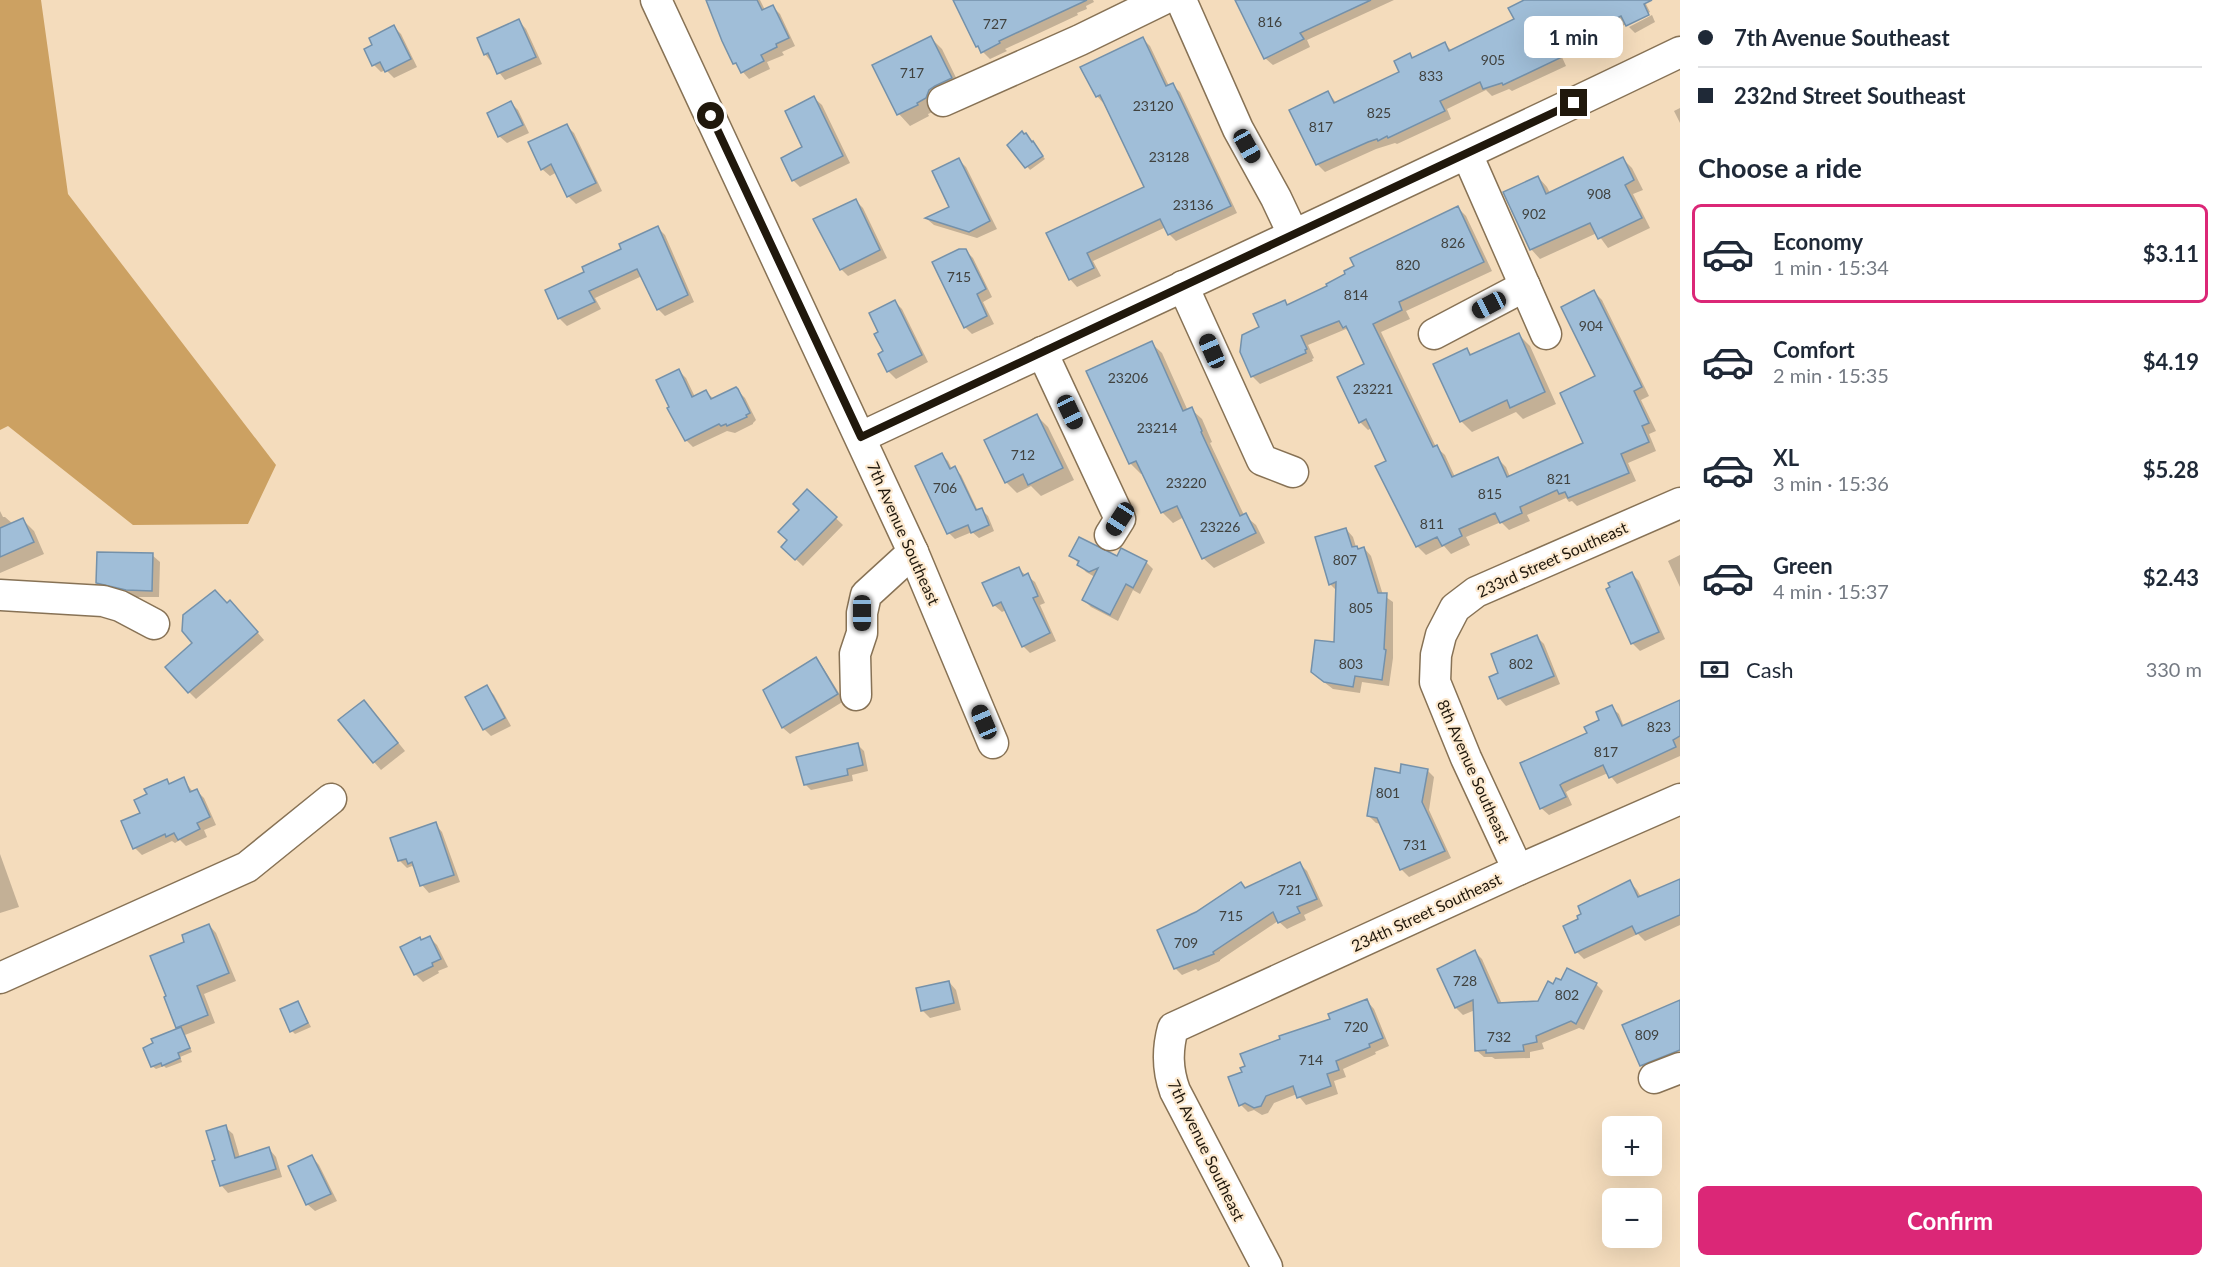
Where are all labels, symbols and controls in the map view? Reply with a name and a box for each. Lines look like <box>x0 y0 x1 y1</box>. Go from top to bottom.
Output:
house number: 816 <box>1258 13 1282 30</box>
house number: 727 <box>983 15 1007 32</box>
callout: 1 min <box>1524 16 1624 58</box>
text: 7th Avenue Southeast <box>1734 24 1950 51</box>
text: 1 min <box>1549 25 1598 49</box>
house number: 905 <box>1481 51 1505 68</box>
house number: 717 <box>900 64 924 81</box>
house number: 833 <box>1419 67 1443 84</box>
text: 232nd Street Southeast <box>1734 82 1966 109</box>
route end <box>1560 89 1587 116</box>
house number: 23120 <box>1133 97 1173 114</box>
route start <box>697 102 724 129</box>
house number: 825 <box>1367 104 1391 121</box>
house number: 817 <box>1309 118 1333 135</box>
car <box>1230 126 1264 166</box>
house number: 23128 <box>1149 148 1189 165</box>
text: Choose a ride <box>1698 151 1862 184</box>
house number: 908 <box>1587 185 1611 202</box>
house number: 23136 <box>1173 196 1213 213</box>
house number: 902 <box>1522 205 1546 222</box>
icon: car <box>1701 227 1755 281</box>
text: Economy <box>1773 228 1863 255</box>
house number: 826 <box>1441 234 1465 251</box>
text: $3.11 <box>2143 240 2199 267</box>
text: 1 min · 15:34 <box>1773 255 1889 279</box>
house number: 820 <box>1396 256 1420 273</box>
house number: 715 <box>947 268 971 285</box>
house number: 814 <box>1344 286 1368 303</box>
car <box>1469 289 1509 321</box>
house number: 904 <box>1579 317 1603 334</box>
car <box>1196 331 1228 371</box>
icon: car <box>1701 335 1755 389</box>
text: Comfort <box>1773 336 1855 363</box>
text: $4.19 <box>2143 348 2199 375</box>
text: 2 min · 15:35 <box>1773 363 1889 387</box>
house number: 23206 <box>1108 369 1148 386</box>
house number: 23221 <box>1353 380 1393 397</box>
car <box>1054 392 1086 432</box>
house number: 23214 <box>1137 419 1177 436</box>
icon: car <box>1701 443 1755 497</box>
text: XL <box>1773 444 1799 471</box>
house number: 712 <box>1011 446 1035 463</box>
text: $5.28 <box>2143 456 2199 483</box>
street label: 7th Avenue Southeast <box>864 458 944 608</box>
house number: 821 <box>1547 470 1571 487</box>
text: 3 min · 15:36 <box>1773 471 1889 495</box>
house number: 23220 <box>1166 474 1206 491</box>
house number: 706 <box>933 479 957 496</box>
house number: 815 <box>1478 485 1502 502</box>
car <box>1103 499 1137 539</box>
house number: 811 <box>1420 515 1444 532</box>
street label: 233rd Street Southeast <box>1474 517 1631 601</box>
house number: 23226 <box>1200 518 1240 535</box>
house number: 807 <box>1333 551 1357 568</box>
icon: car <box>1701 551 1755 605</box>
text: Green <box>1773 552 1833 579</box>
text: $2.43 <box>2143 564 2199 591</box>
text: 4 min · 15:37 <box>1773 579 1889 603</box>
car <box>853 595 871 631</box>
house number: 805 <box>1349 599 1373 616</box>
icon: cash <box>1698 653 1731 686</box>
house number: 803 <box>1339 655 1363 672</box>
house number: 802 <box>1509 655 1533 672</box>
text: Cash <box>1746 656 1793 683</box>
text: 330 m <box>2146 657 2202 681</box>
street label: 8th Avenue Southeast <box>1434 696 1514 846</box>
car <box>969 702 999 742</box>
house number: 823 <box>1647 718 1671 735</box>
house number: 817 <box>1594 743 1618 760</box>
house number: 801 <box>1376 784 1400 801</box>
house number: 731 <box>1403 836 1427 853</box>
street label: 234th Street Southeast <box>1348 869 1504 955</box>
house number: 721 <box>1278 881 1302 898</box>
house number: 715 <box>1219 907 1243 924</box>
house number: 709 <box>1174 934 1198 951</box>
house number: 728 <box>1453 972 1477 989</box>
house number: 802 <box>1555 986 1579 1003</box>
house number: 720 <box>1344 1018 1368 1035</box>
house number: 809 <box>1635 1026 1659 1043</box>
house number: 732 <box>1487 1028 1511 1045</box>
house number: 714 <box>1299 1051 1323 1068</box>
street label: 7th Avenue Southeast <box>1165 1076 1250 1224</box>
map controls <box>1602 1116 1662 1248</box>
button: + <box>1602 1116 1662 1176</box>
button: Confirm <box>1698 1186 2202 1255</box>
button: − <box>1602 1188 1662 1248</box>

